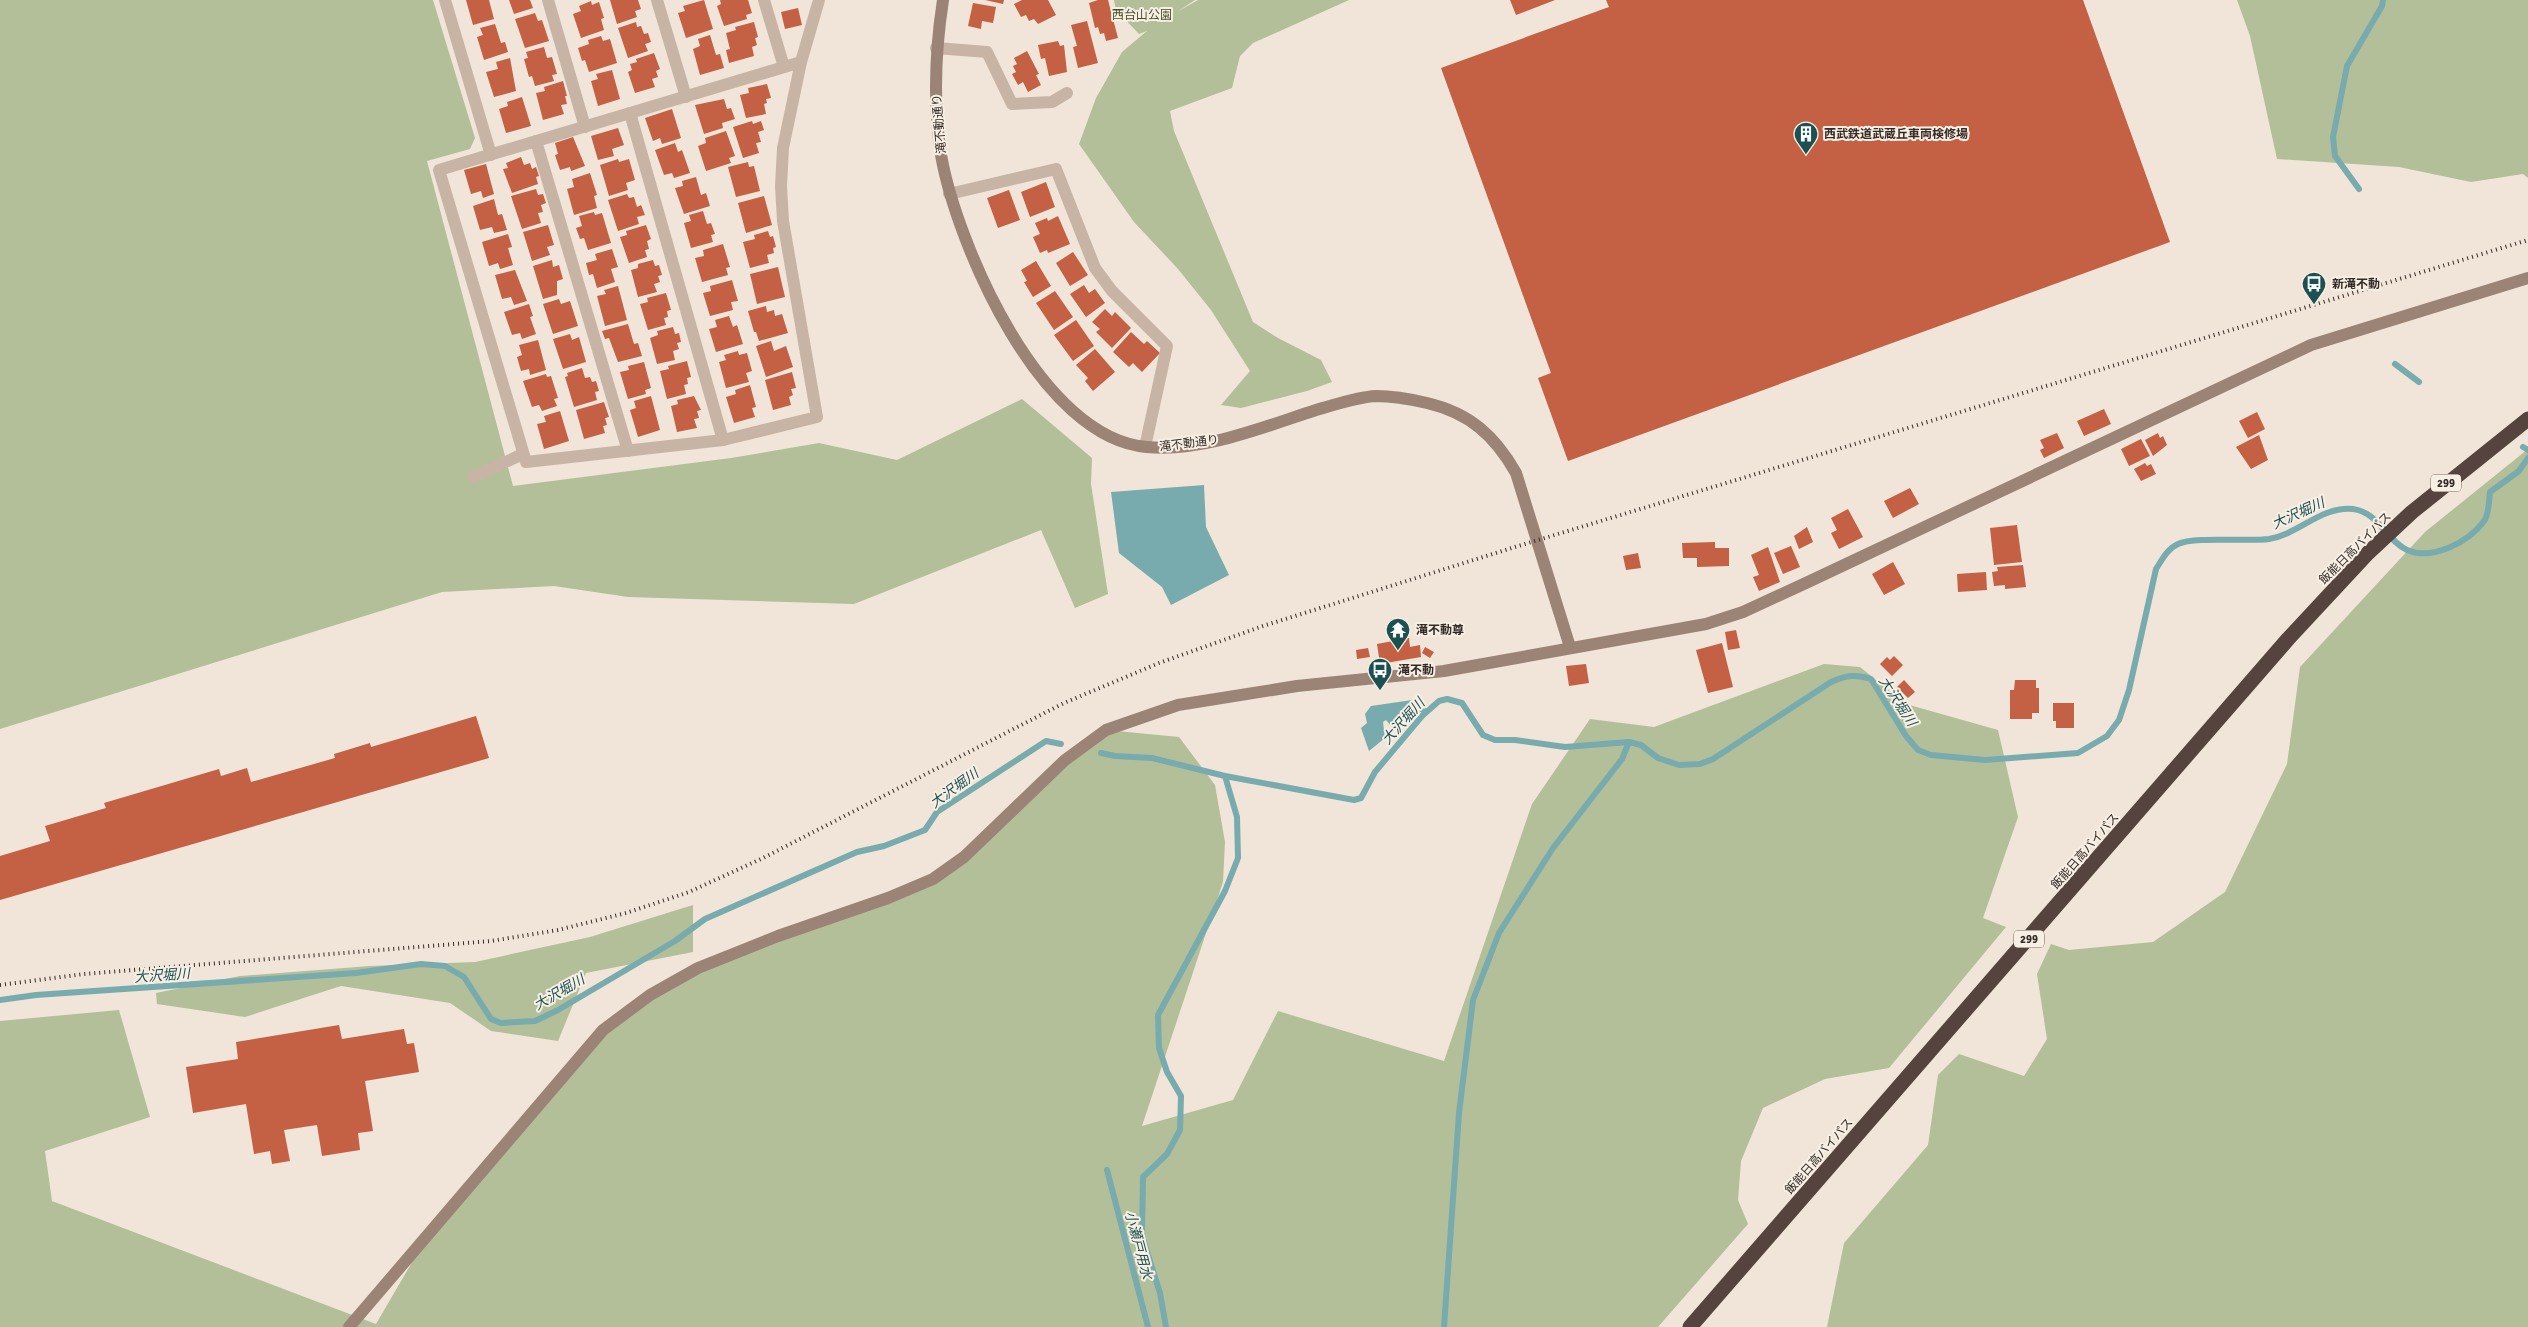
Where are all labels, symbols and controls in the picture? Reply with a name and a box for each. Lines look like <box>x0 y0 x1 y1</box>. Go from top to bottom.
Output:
park label: 西台山公園 <box>1112 8 1172 23</box>
street label: 滝不動通り <box>929 93 950 155</box>
building icon: 西武鉄道武蔵丘車両検修場 <box>1793 121 1819 155</box>
place label: 西武鉄道武蔵丘車両検修場 <box>1824 127 1968 142</box>
bus stop icon: 新滝不動 <box>2301 271 2327 305</box>
place label: 新滝不動 <box>2332 277 2380 292</box>
street label: 滝不動通り <box>1158 432 1220 455</box>
road number: 299 <box>2431 474 2461 492</box>
water label: 大沢堀川 <box>2269 493 2329 533</box>
street label: 飯能日高バイパス <box>2316 509 2395 588</box>
temple icon: 滝不動尊 <box>1385 617 1411 651</box>
place label: 滝不動尊 <box>1416 623 1464 638</box>
bus stop icon: 滝不動 <box>1367 657 1393 691</box>
place label: 滝不動 <box>1398 663 1434 678</box>
water label: 大沢堀川 <box>1875 673 1921 731</box>
water label: 大沢堀川 <box>1378 693 1430 748</box>
water label: 大沢堀川 <box>927 764 984 812</box>
street label: 飯能日高バイパス <box>2048 810 2122 892</box>
road number: 299 <box>2014 931 2044 948</box>
water label: 大沢堀川 <box>134 965 193 986</box>
water label: 大沢堀川 <box>531 970 589 1014</box>
street label: 飯能日高バイパス <box>1782 1115 1856 1197</box>
water label: 小瀬戸用水 <box>1121 1209 1156 1283</box>

